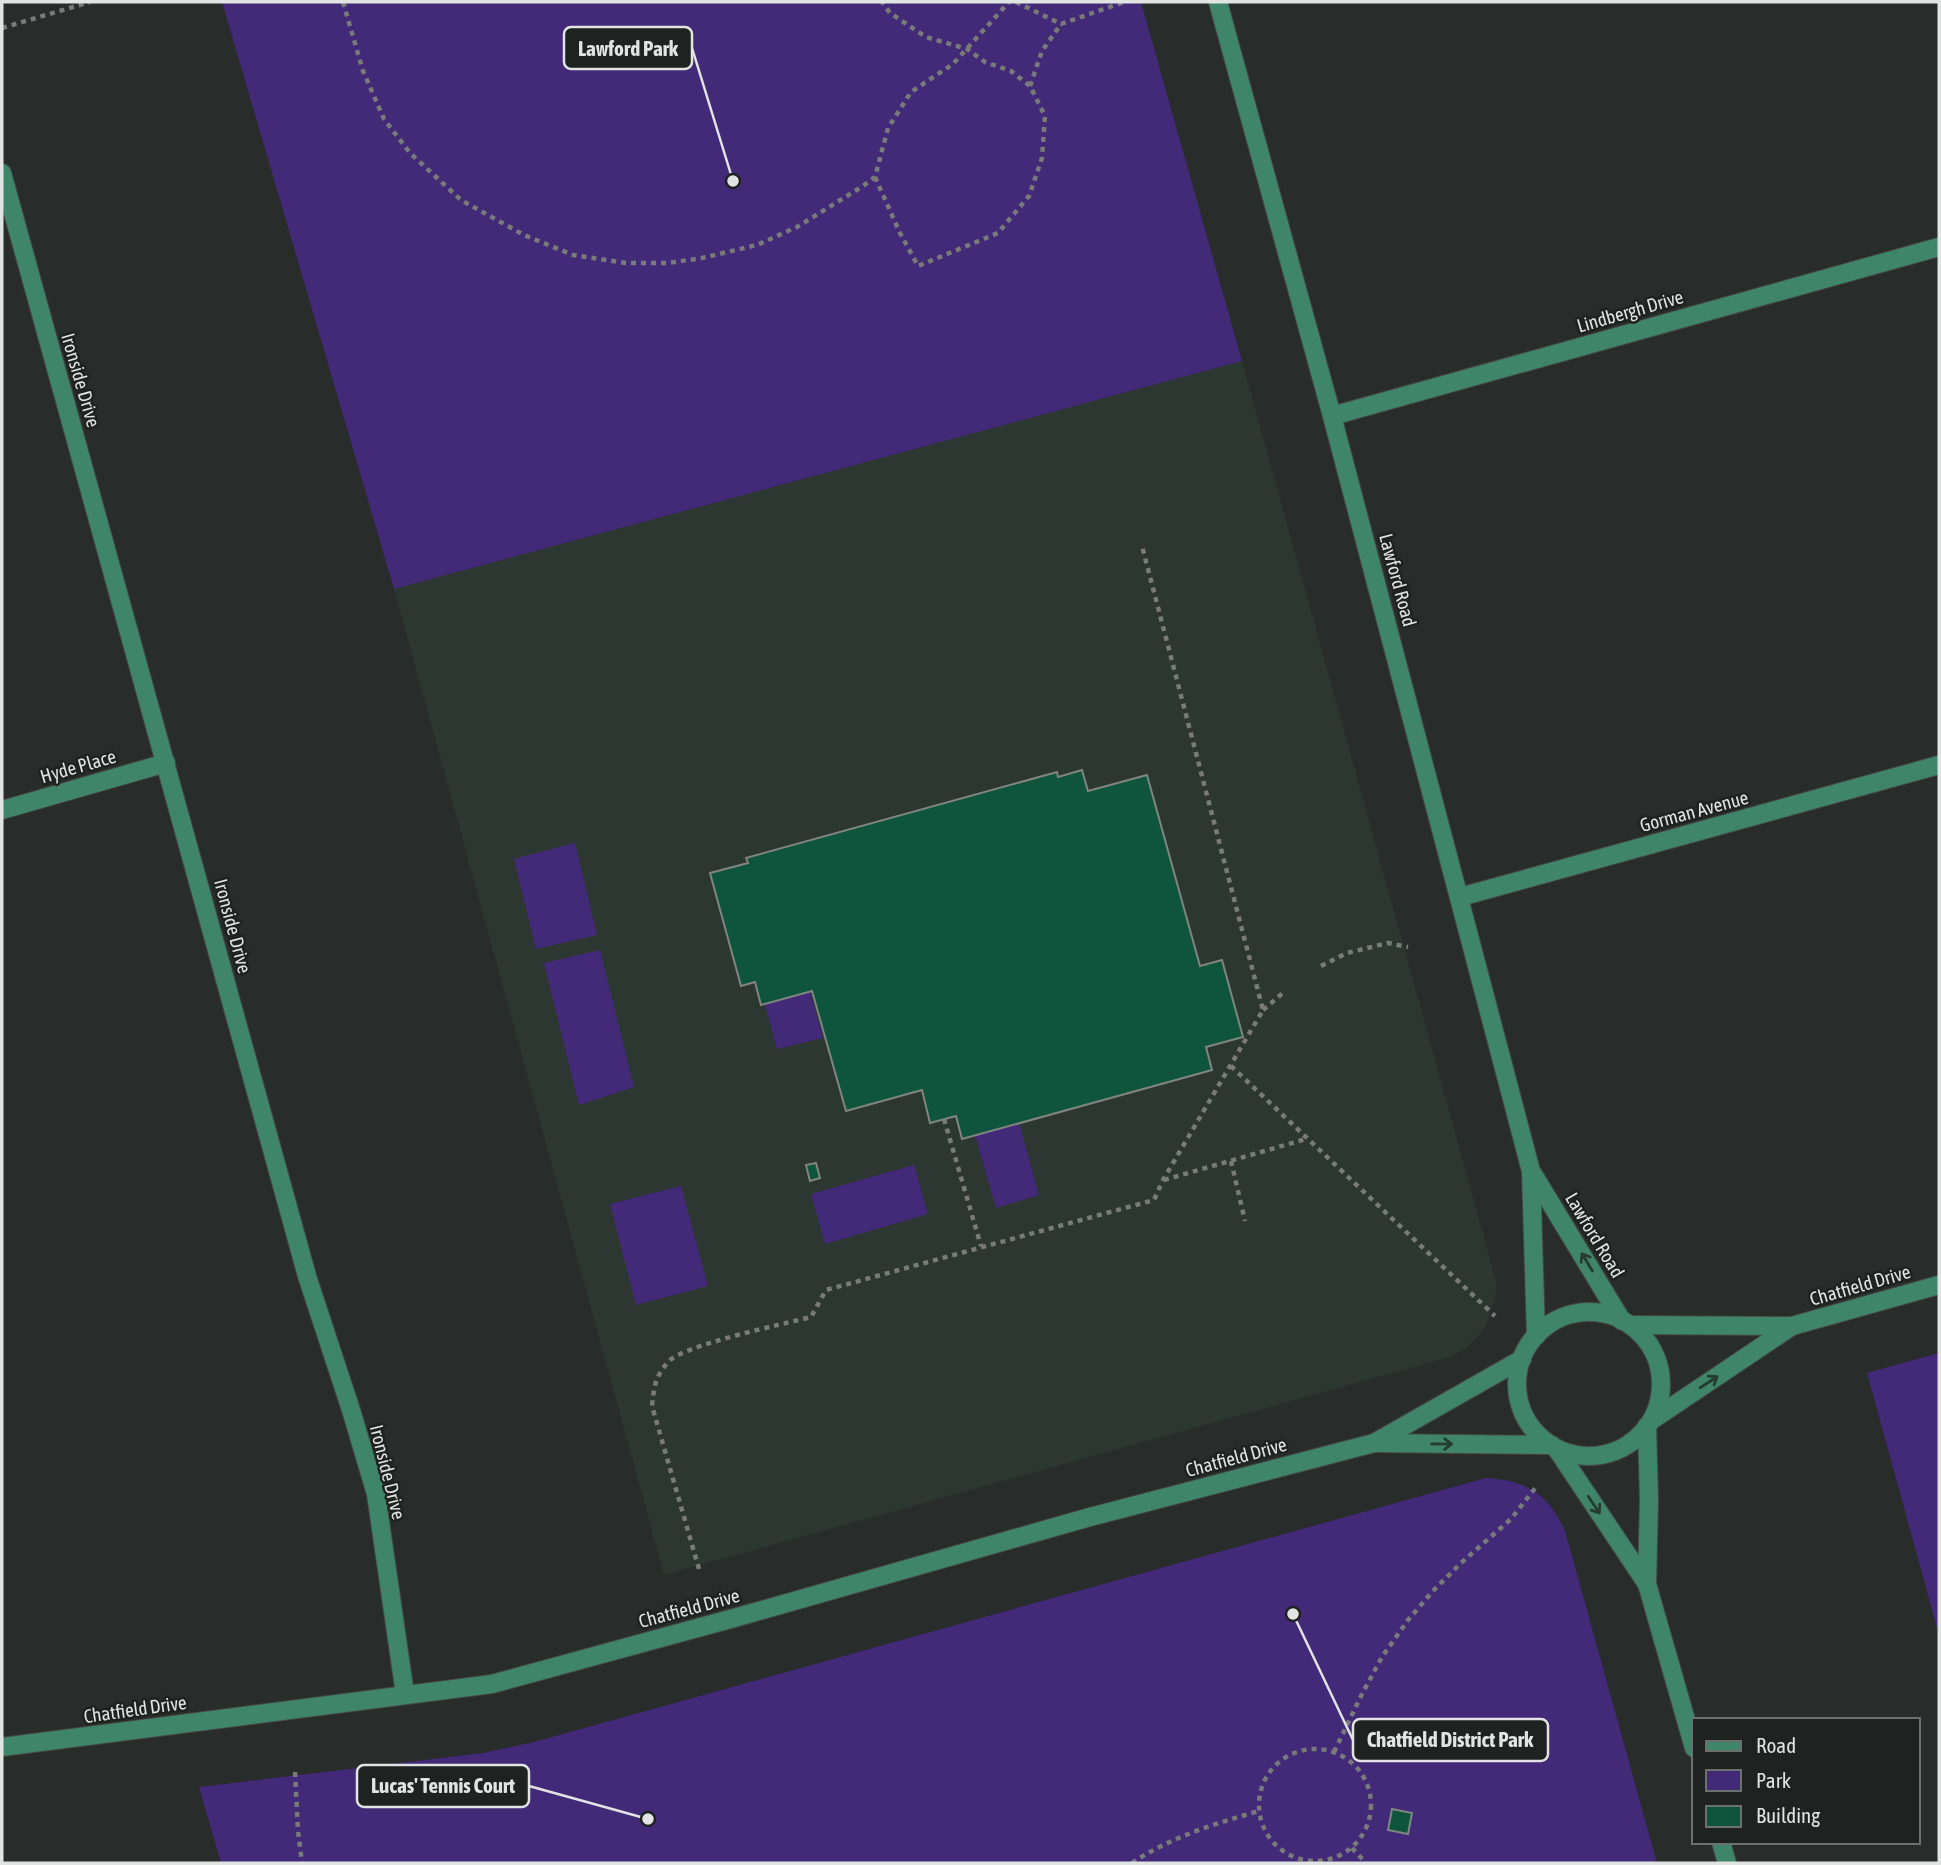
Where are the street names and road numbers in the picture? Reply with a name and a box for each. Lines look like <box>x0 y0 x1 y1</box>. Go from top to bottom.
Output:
street label: Lindbergh Drive <box>1574 285 1686 337</box>
street label: Ironside Drive <box>57 330 105 430</box>
street label: Lawford Road <box>1375 531 1421 629</box>
street label: Hyde Place <box>38 745 118 787</box>
street label: Gorman Avenue <box>1637 786 1751 836</box>
street label: Ironside Drive <box>210 876 256 976</box>
street label: Lawford Road <box>1561 1189 1629 1281</box>
street label: Chatfield Drive <box>1807 1260 1913 1310</box>
street label: Ironside Drive <box>366 1422 410 1522</box>
street label: Chatfield Drive <box>1183 1433 1289 1481</box>
street label: Chatfield Drive <box>636 1584 742 1632</box>
street label: Chatfield Drive <box>82 1691 188 1727</box>

